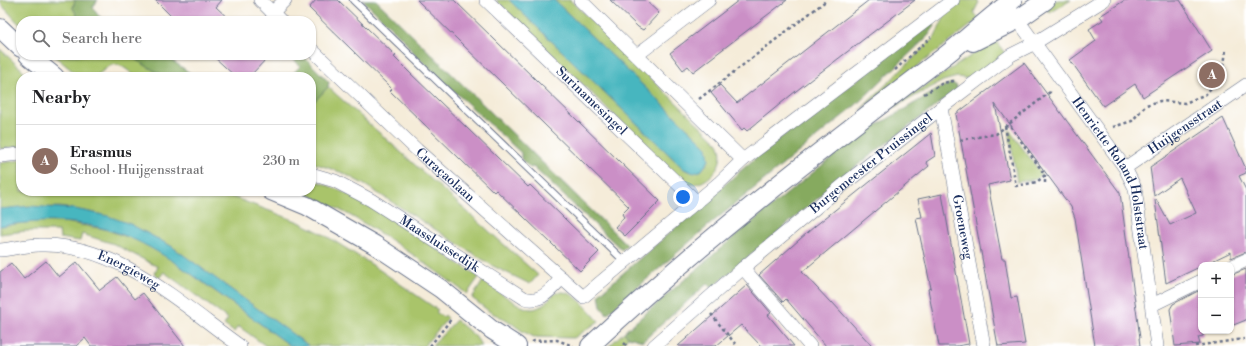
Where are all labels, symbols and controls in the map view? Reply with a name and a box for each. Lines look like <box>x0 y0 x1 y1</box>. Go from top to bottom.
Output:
search box <box>16 16 316 60</box>
icon: search <box>30 27 52 49</box>
text: Search here <box>62 29 142 48</box>
pin: A <box>1199 60 1225 90</box>
street label: Surinamesingel <box>553 63 630 139</box>
text: Nearby <box>32 87 91 109</box>
street label: Henriette Roland Holststraat <box>1068 94 1152 251</box>
street label: Huijgensstraat <box>1145 95 1226 158</box>
street label: Burgemeester Pruissingel <box>806 110 936 218</box>
text: Erasmus <box>70 143 132 162</box>
street label: Curaçaolaan <box>412 144 478 206</box>
text: A <box>40 153 50 169</box>
text: 230 m <box>263 153 300 169</box>
text: School · Huijgensstraat <box>70 162 204 178</box>
your location <box>673 187 693 207</box>
street label: Groeneweg <box>949 193 976 261</box>
street label: Maassluissedijk <box>396 212 484 276</box>
street label: Energieweg <box>95 247 163 293</box>
map controls <box>1198 262 1234 334</box>
button: + <box>1198 262 1234 298</box>
button: − <box>1198 298 1234 334</box>

